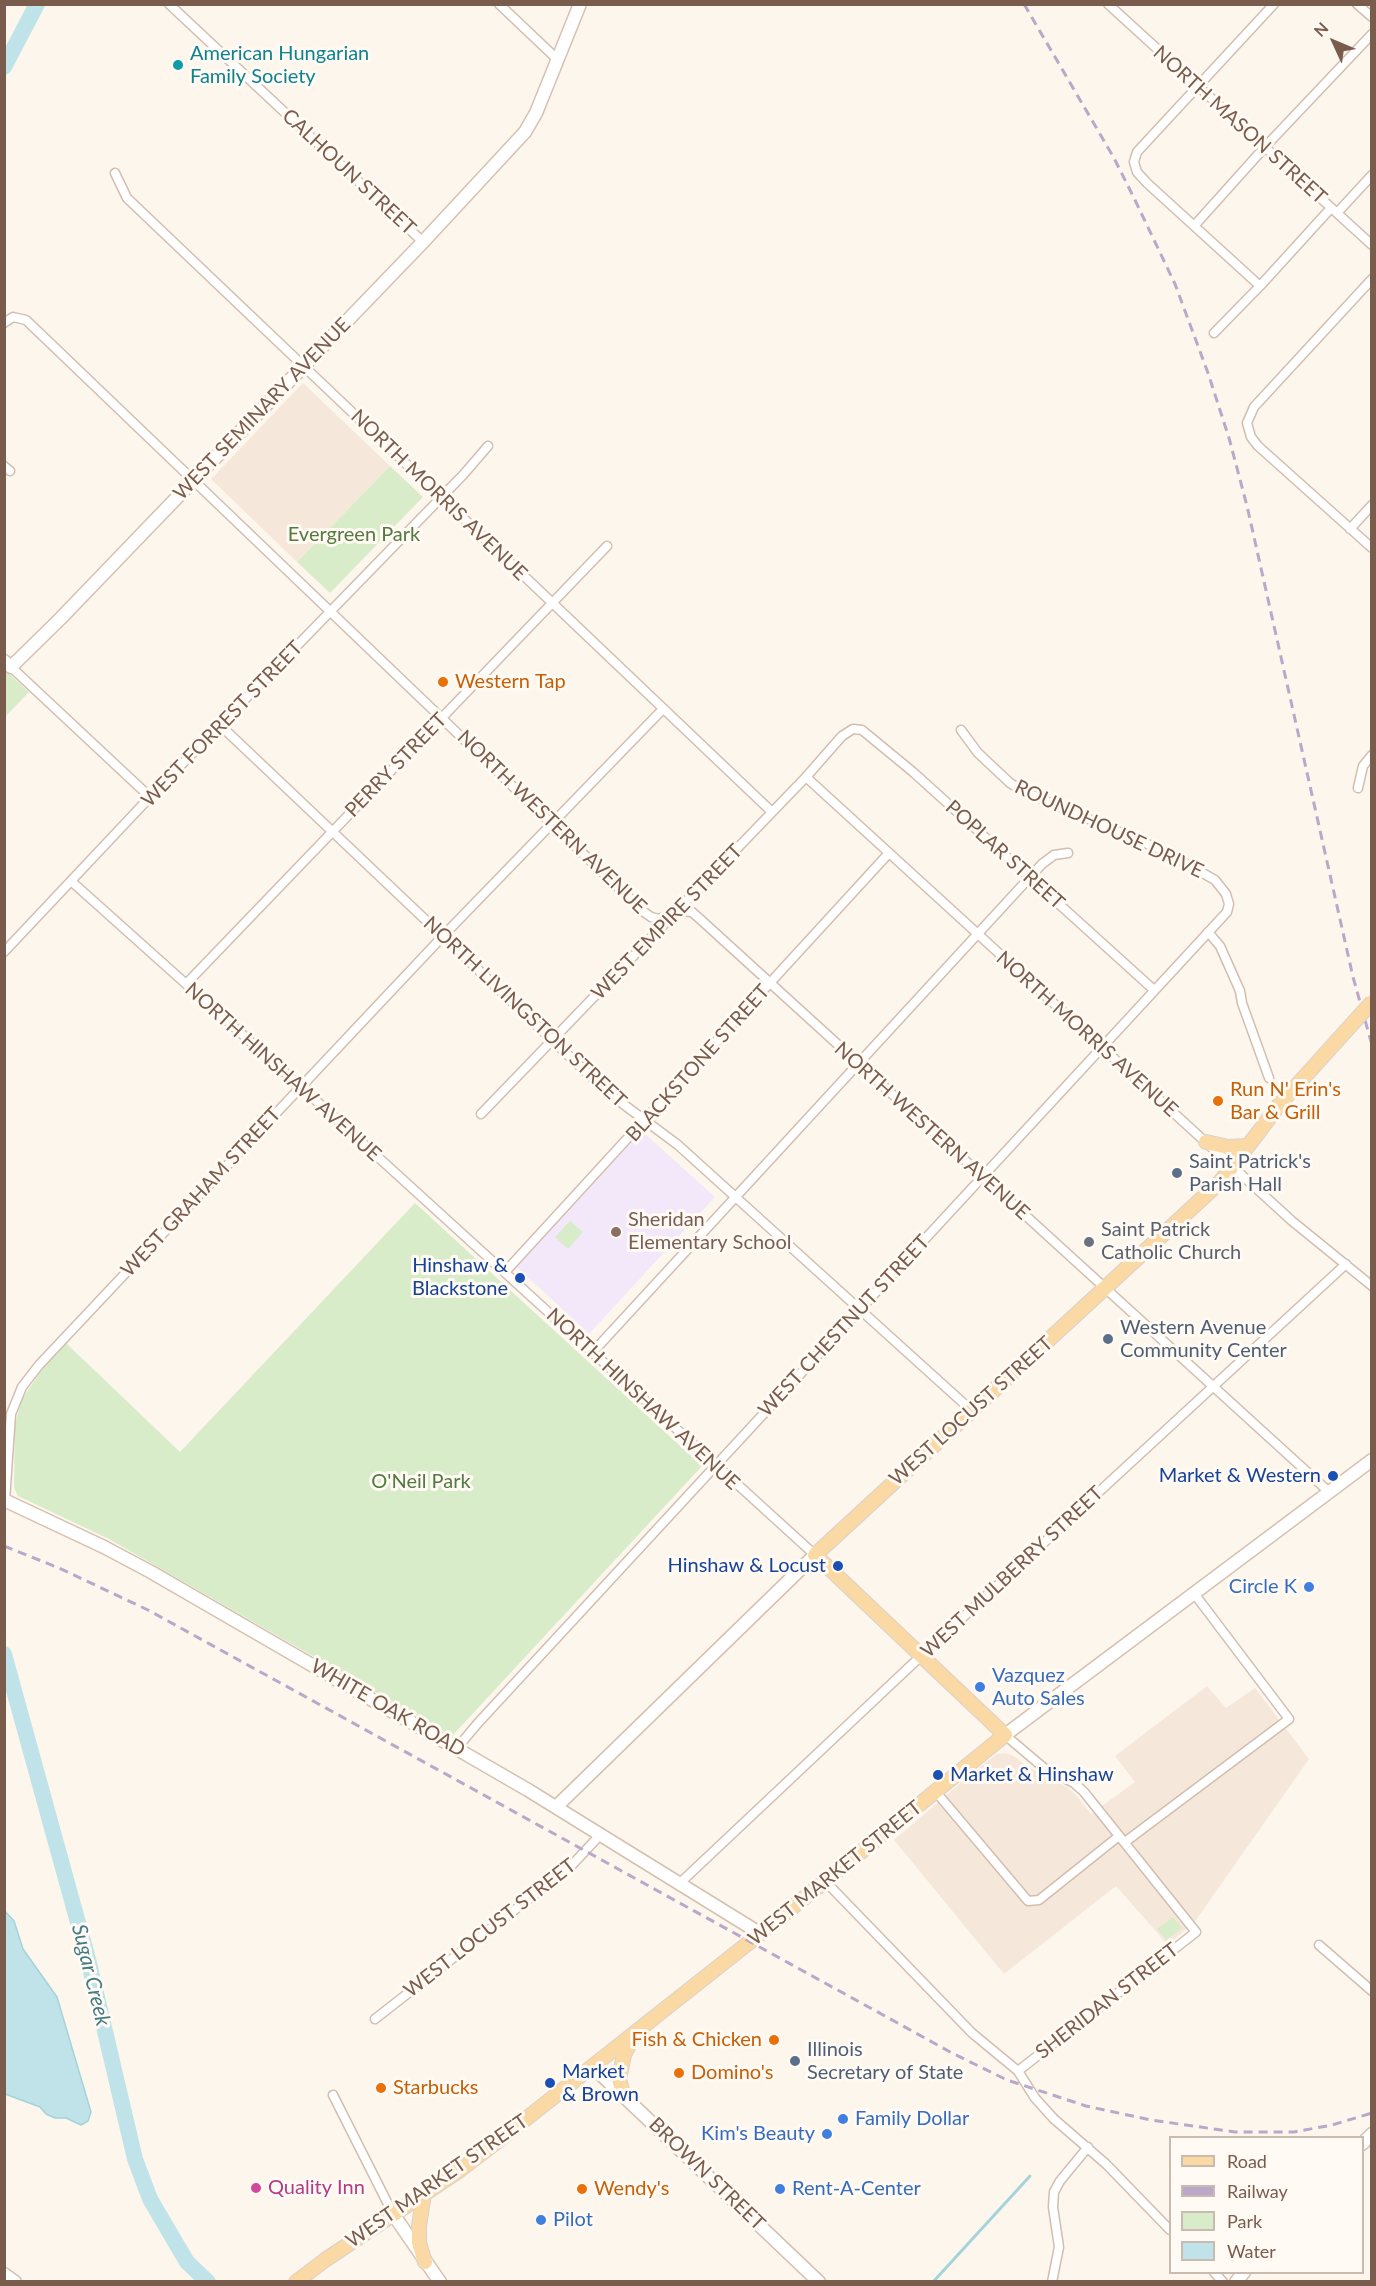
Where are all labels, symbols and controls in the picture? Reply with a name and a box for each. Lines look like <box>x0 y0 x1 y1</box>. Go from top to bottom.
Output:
north arrow <box>1304 12 1364 72</box>
text: N <box>1310 18 1332 40</box>
street label: NORTH MASON STREET <box>1148 41 1332 209</box>
place label: American Hungarian Family Society <box>190 42 369 89</box>
marker: American Hungarian Family Society <box>171 58 185 72</box>
street label: CALHOUN STREET <box>277 104 421 240</box>
street label: WEST SEMINARY AVENUE <box>169 313 355 505</box>
street label: NORTH MORRIS AVENUE <box>346 404 532 586</box>
park label: Evergreen Park <box>288 523 420 547</box>
street label: WEST FORREST STREET <box>136 636 308 812</box>
place label: Western Tap <box>455 670 566 694</box>
marker: Western Tap <box>436 675 450 689</box>
street label: PERRY STREET <box>340 708 452 822</box>
street label: NORTH WESTERN AVENUE <box>452 725 652 919</box>
street label: ROUNDHOUSE DRIVE <box>1011 775 1207 883</box>
street label: POPLAR STREET <box>941 795 1069 915</box>
street label: WEST EMPIRE STREET <box>586 839 748 1005</box>
street label: NORTH LIVINGSTON STREET <box>418 912 632 1112</box>
street label: NORTH MORRIS AVENUE <box>991 946 1183 1122</box>
street label: NORTH HINSHAW AVENUE <box>180 978 386 1166</box>
street label: BLACKSTONE STREET <box>621 980 775 1146</box>
street label: NORTH WESTERN AVENUE <box>830 1037 1034 1225</box>
place label: Run N' Erin's Bar & Grill <box>1230 1078 1341 1125</box>
marker: Run N' Erin's Bar & Grill <box>1211 1094 1225 1108</box>
street label: WEST GRAHAM STREET <box>116 1102 286 1282</box>
place label: Saint Patrick's Parish Hall <box>1189 1150 1311 1197</box>
marker: Saint Patrick's Parish Hall <box>1170 1166 1184 1180</box>
place label: Sheridan Elementary School <box>628 1208 791 1255</box>
place label: Saint Patrick Catholic Church <box>1101 1218 1241 1265</box>
marker: Sheridan Elementary School <box>609 1225 623 1239</box>
street label: WEST CHESTNUT STREET <box>753 1230 935 1422</box>
marker: Saint Patrick Catholic Church <box>1082 1235 1096 1249</box>
place label: Hinshaw & Blackstone <box>412 1254 508 1301</box>
marker: Hinshaw & Blackstone <box>513 1271 527 1285</box>
street label: NORTH HINSHAW AVENUE <box>541 1303 745 1495</box>
place label: Western Avenue Community Center <box>1120 1316 1287 1363</box>
street label: WEST LOCUST STREET <box>884 1331 1058 1491</box>
marker: Western Avenue Community Center <box>1101 1332 1115 1346</box>
place label: Market & Western <box>1159 1464 1321 1488</box>
marker: Market & Western <box>1326 1469 1340 1483</box>
park label: O'Neil Park <box>371 1470 471 1494</box>
street label: WEST MULBERRY STREET <box>916 1481 1108 1663</box>
place label: Hinshaw & Locust <box>668 1554 826 1578</box>
marker: Hinshaw & Locust <box>831 1559 845 1573</box>
place label: Circle K <box>1229 1575 1297 1599</box>
marker: Circle K <box>1302 1580 1316 1594</box>
street label: WHITE OAK ROAD <box>306 1654 470 1762</box>
place label: Vazquez Auto Sales <box>992 1664 1085 1711</box>
marker: Vazquez Auto Sales <box>973 1680 987 1694</box>
place label: Market & Hinshaw <box>950 1763 1114 1787</box>
marker: Market & Hinshaw <box>931 1768 945 1782</box>
street label: WEST MARKET STREET <box>743 1796 927 1950</box>
street label: WEST LOCUST STREET <box>399 1853 581 2003</box>
water label: Sugar Creek <box>66 1921 116 2029</box>
street label: SHERIDAN STREET <box>1031 1938 1183 2064</box>
place label: Fish & Chicken <box>631 2028 762 2052</box>
marker: Fish & Chicken <box>767 2033 781 2047</box>
place label: Illinois Secretary of State <box>807 2038 963 2085</box>
marker: Illinois Secretary of State <box>788 2054 802 2068</box>
place label: Market & Brown <box>562 2060 639 2107</box>
place label: Domino's <box>691 2061 773 2085</box>
marker: Domino's <box>672 2066 686 2080</box>
place label: Starbucks <box>393 2076 479 2100</box>
marker: Market & Brown <box>543 2076 557 2090</box>
marker: Starbucks <box>374 2081 388 2095</box>
place label: Family Dollar <box>855 2107 969 2131</box>
street label: WEST MARKET STREET <box>341 2109 533 2253</box>
street label: BROWN STREET <box>644 2112 770 2236</box>
marker: Family Dollar <box>836 2112 850 2126</box>
place label: Kim's Beauty <box>701 2122 815 2146</box>
marker: Kim's Beauty <box>820 2127 834 2141</box>
legend <box>1169 2136 1364 2274</box>
text: Road <box>1227 2150 1267 2172</box>
place label: Quality Inn <box>268 2176 365 2200</box>
place label: Wendy's <box>594 2177 669 2201</box>
place label: Rent-A-Center <box>792 2177 921 2201</box>
text: Railway <box>1227 2180 1288 2202</box>
marker: Quality Inn <box>249 2181 263 2195</box>
marker: Wendy's <box>575 2182 589 2196</box>
marker: Rent-A-Center <box>773 2182 787 2196</box>
place label: Pilot <box>553 2208 593 2232</box>
text: Park <box>1227 2210 1262 2232</box>
marker: Pilot <box>534 2213 548 2227</box>
text: Water <box>1227 2240 1276 2262</box>

